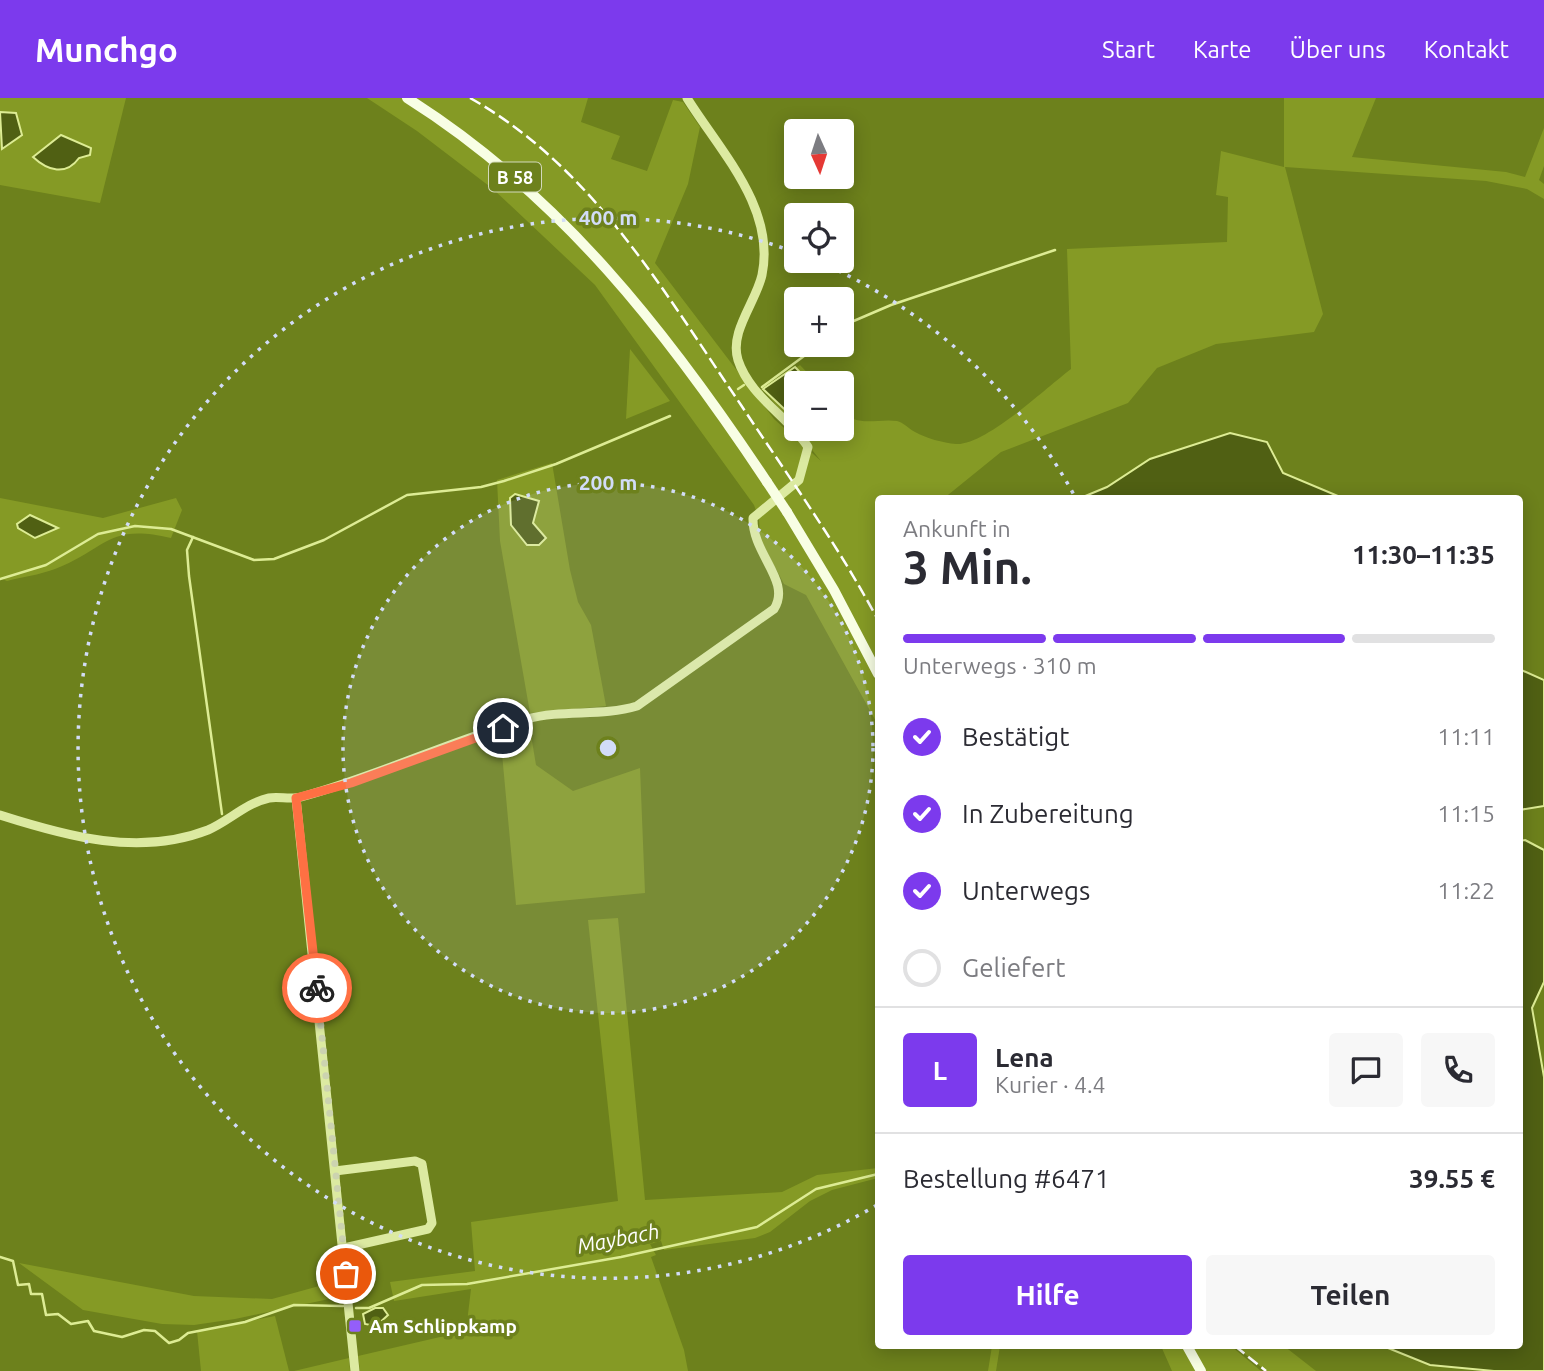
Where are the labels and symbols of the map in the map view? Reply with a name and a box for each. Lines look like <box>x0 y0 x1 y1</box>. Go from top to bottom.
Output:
north arrow <box>784 119 854 189</box>
road number: B 58 <box>489 162 541 192</box>
text: 400 m <box>579 205 637 229</box>
text: 200 m <box>579 470 637 494</box>
pin <box>473 698 533 758</box>
centre of rings <box>596 736 620 760</box>
courier <box>282 953 352 1023</box>
water label: Maybach <box>575 1218 661 1258</box>
pin <box>316 1244 376 1304</box>
place label: Am Schlippkamp <box>369 1315 517 1337</box>
marker: Am Schlippkamp <box>347 1318 363 1334</box>

